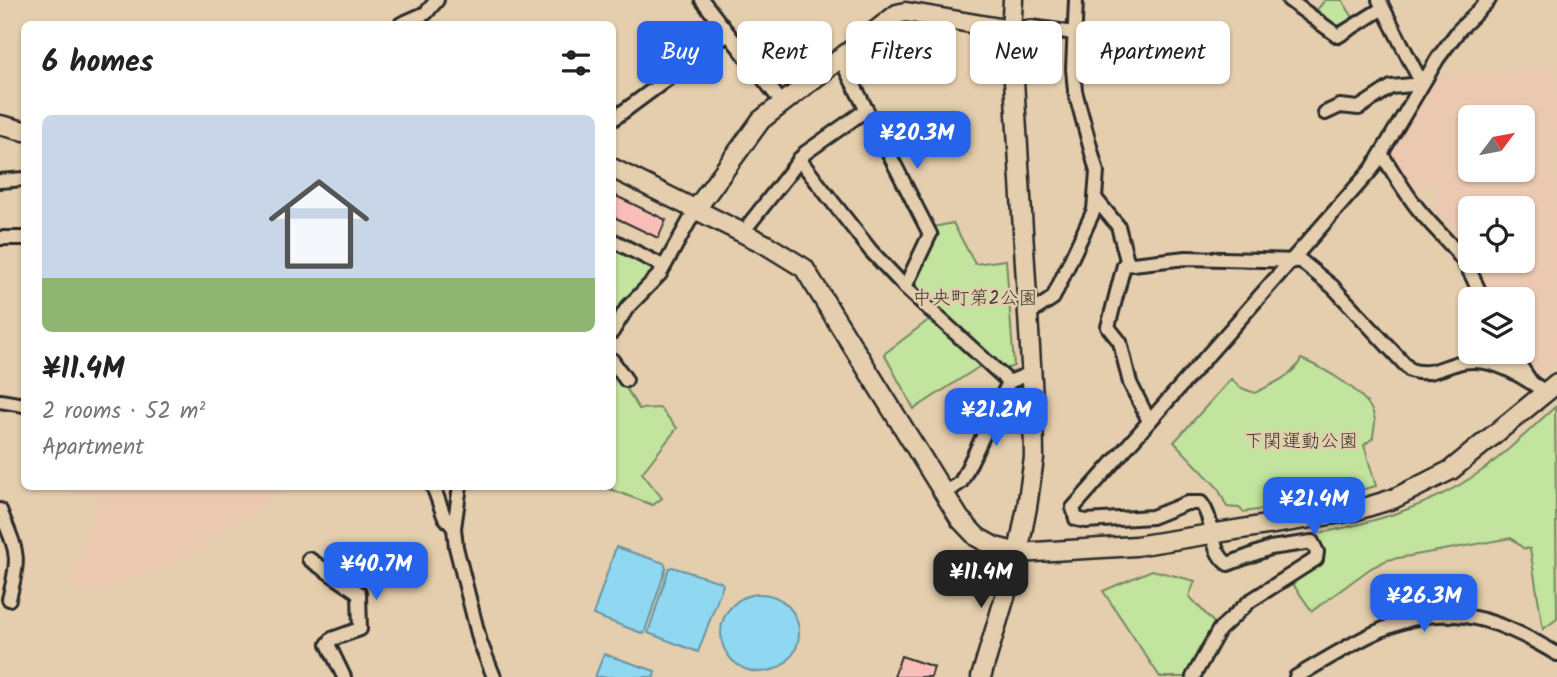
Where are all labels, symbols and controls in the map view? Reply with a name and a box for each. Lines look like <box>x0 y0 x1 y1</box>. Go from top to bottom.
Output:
chip: Buy <box>637 21 723 84</box>
chip: Rent <box>737 21 832 84</box>
chip: Filters <box>846 21 956 84</box>
chip: New <box>970 21 1062 84</box>
chip: Apartment <box>1076 21 1230 84</box>
text: 6 homes <box>42 39 154 87</box>
icon: filters <box>557 44 595 82</box>
north arrow <box>1458 105 1535 182</box>
map controls <box>1458 105 1535 364</box>
pin: ¥20.3M <box>860 111 974 171</box>
text: ¥20.3M <box>880 116 954 152</box>
icon: home <box>256 161 382 287</box>
button: locate <box>1458 196 1535 273</box>
park label: 中央町第2公園 <box>912 284 1038 314</box>
button: layers <box>1458 287 1535 364</box>
text: ¥11.4M <box>42 346 125 394</box>
pin: ¥21.2M <box>939 388 1053 448</box>
text: ¥21.2M <box>961 393 1031 429</box>
text: 2 rooms · 52 m² <box>42 394 205 430</box>
park label: 下関運動公園 <box>1244 427 1358 457</box>
text: Apartment <box>42 430 144 466</box>
pin: ¥21.4M <box>1257 477 1371 537</box>
text: ¥21.4M <box>1279 482 1349 518</box>
pin: ¥40.7M <box>319 542 433 602</box>
text: ¥40.7M <box>340 547 412 583</box>
pin: ¥11.4M <box>924 550 1038 610</box>
text: ¥11.4M <box>949 555 1013 591</box>
pin: ¥26.3M <box>1367 574 1481 634</box>
text: ¥26.3M <box>1386 579 1462 615</box>

